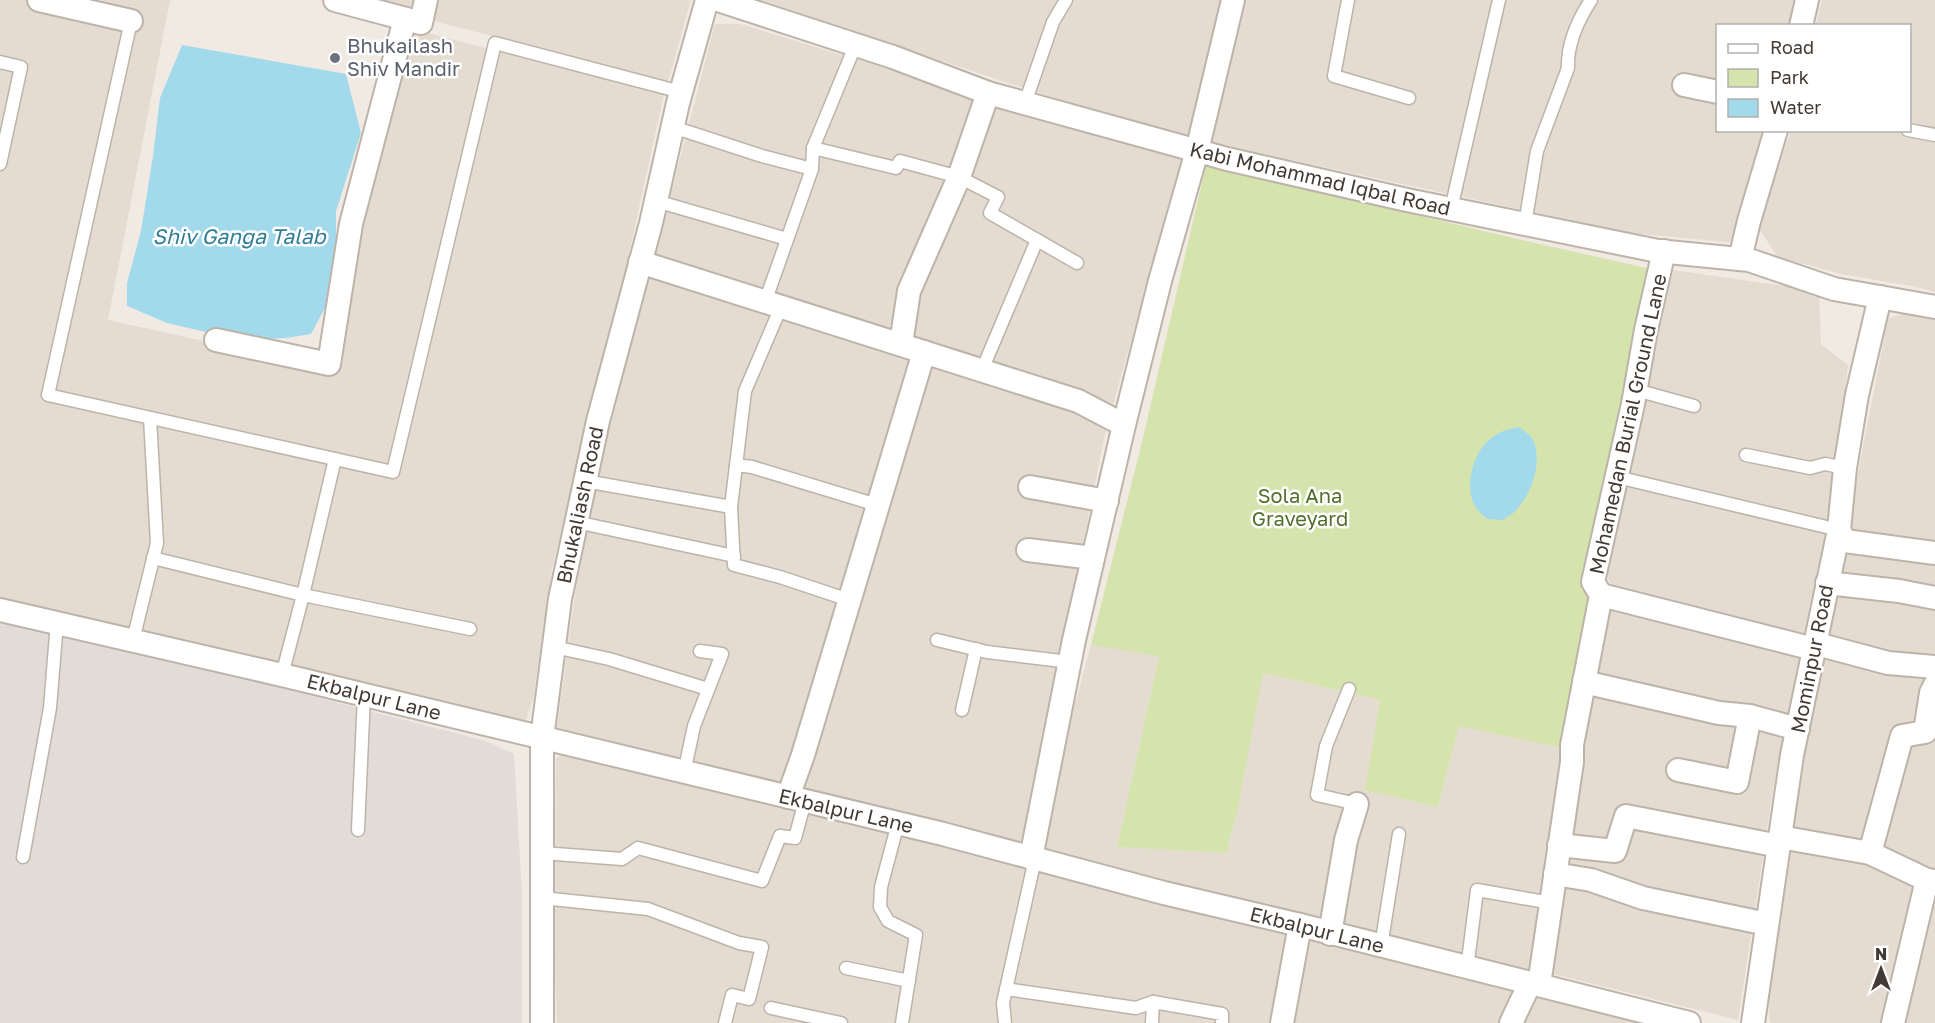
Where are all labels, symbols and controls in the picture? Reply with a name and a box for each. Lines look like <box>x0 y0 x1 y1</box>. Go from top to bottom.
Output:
legend <box>1716 24 1911 132</box>
place label: Bhukailash Shiv Mandir <box>347 33 460 80</box>
text: Road <box>1770 36 1814 58</box>
marker: Bhukailash Shiv Mandir <box>328 51 342 65</box>
text: Park <box>1770 66 1809 88</box>
text: Water <box>1770 96 1821 118</box>
street label: Kabi Mohammad Iqbal Road <box>1187 136 1453 220</box>
water label: Shiv Ganga Talab <box>152 223 328 249</box>
street label: Mohamedan Burial Ground Lane <box>1583 271 1671 576</box>
street label: Bhukaliash Road <box>551 424 607 586</box>
park label: Sola Ana Graveyard <box>1252 483 1348 530</box>
street label: Mominpur Road <box>1785 583 1837 735</box>
street label: Ekbalpur Lane <box>305 668 444 724</box>
street label: Ekbalpur Lane <box>777 783 916 837</box>
street label: Ekbalpur Lane <box>1248 901 1387 957</box>
north arrow <box>1851 939 1911 999</box>
text: N <box>1875 944 1887 964</box>

